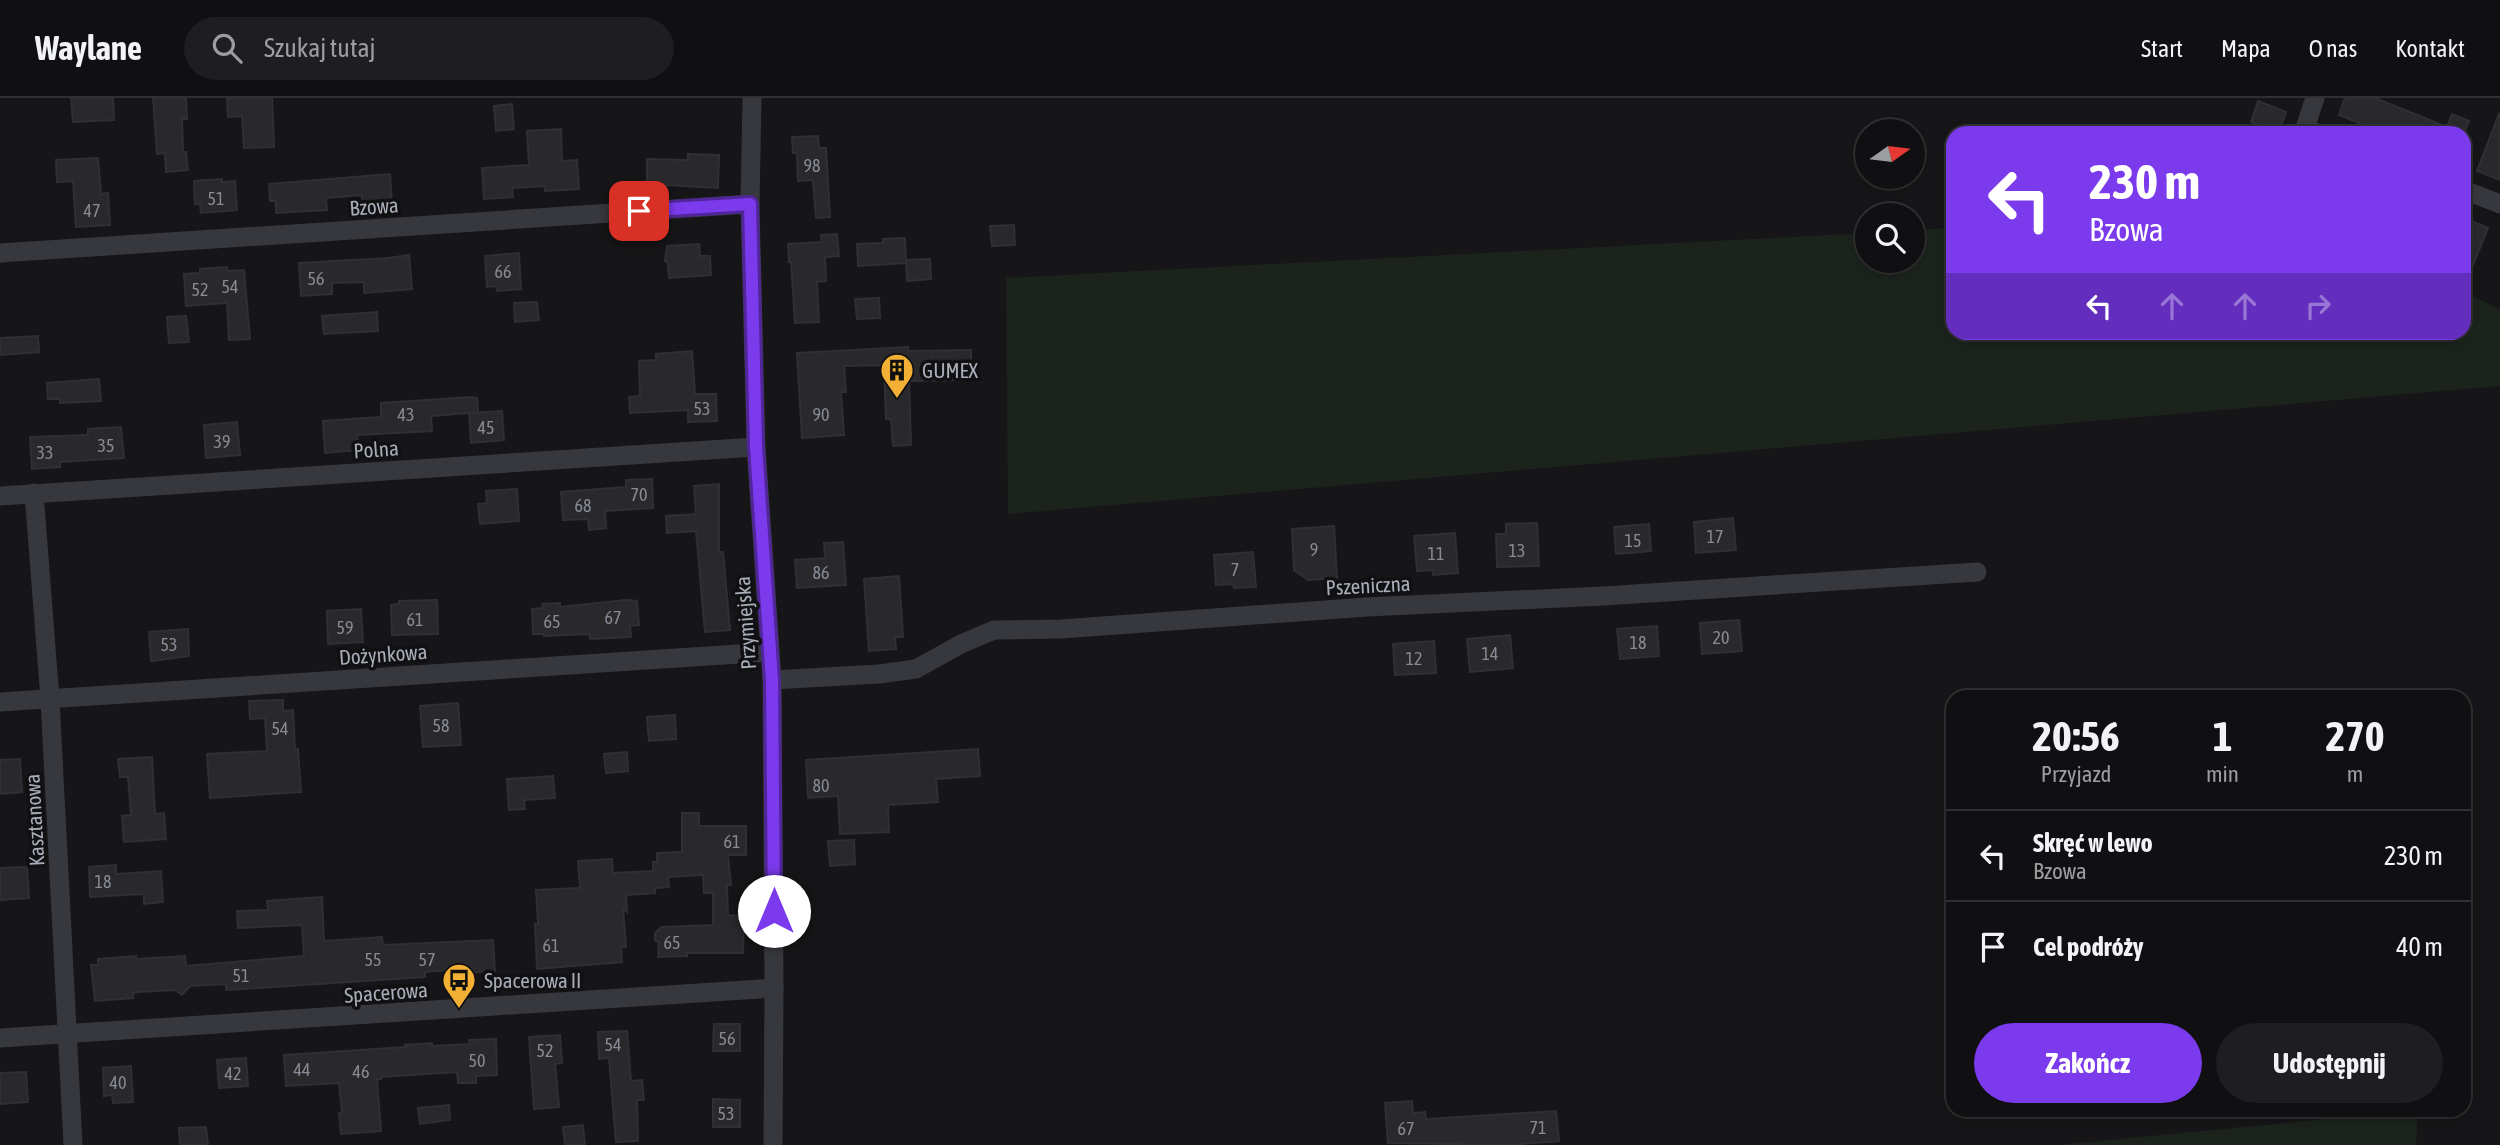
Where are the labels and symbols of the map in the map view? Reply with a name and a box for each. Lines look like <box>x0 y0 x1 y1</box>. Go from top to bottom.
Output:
north arrow <box>1855 119 1925 189</box>
house number: 98 <box>804 155 820 176</box>
pin <box>609 181 669 241</box>
house number: 51 <box>208 188 224 209</box>
street label: Bzowa <box>349 192 399 220</box>
house number: 47 <box>84 200 100 221</box>
house number: 66 <box>495 261 511 282</box>
house number: 56 <box>308 268 324 289</box>
house number: 54 <box>222 276 238 297</box>
house number: 52 <box>192 279 208 300</box>
building icon: GUMEX <box>878 351 916 400</box>
place label: GUMEX <box>922 358 979 382</box>
house number: 53 <box>694 398 710 419</box>
house number: 43 <box>398 404 414 425</box>
house number: 90 <box>813 404 829 425</box>
house number: 45 <box>478 417 494 438</box>
house number: 39 <box>214 431 230 452</box>
house number: 35 <box>98 435 114 456</box>
street label: Polna <box>352 435 400 463</box>
house number: 33 <box>37 442 53 463</box>
house number: 70 <box>631 484 647 505</box>
house number: 68 <box>575 495 591 516</box>
house number: 17 <box>1707 526 1723 547</box>
house number: 15 <box>1625 530 1641 551</box>
house number: 9 <box>1310 539 1318 560</box>
house number: 13 <box>1509 540 1525 561</box>
house number: 11 <box>1428 543 1444 564</box>
house number: 7 <box>1231 559 1239 580</box>
house number: 86 <box>813 562 829 583</box>
street label: Pszeniczna <box>1325 571 1411 599</box>
street label: Przymiejska <box>730 576 760 670</box>
house number: 67 <box>605 607 621 628</box>
house number: 61 <box>407 609 423 630</box>
house number: 65 <box>544 611 560 632</box>
house number: 59 <box>337 617 353 638</box>
house number: 20 <box>1713 627 1729 648</box>
house number: 18 <box>1630 632 1646 653</box>
house number: 53 <box>161 634 177 655</box>
street label: Dożynkowa <box>338 639 428 669</box>
house number: 14 <box>1482 643 1498 664</box>
house number: 12 <box>1406 648 1422 669</box>
house number: 58 <box>433 715 449 736</box>
house number: 54 <box>272 718 288 739</box>
street label: Kasztanowa <box>20 773 48 867</box>
house number: 80 <box>813 775 829 796</box>
house number: 61 <box>724 831 740 852</box>
house number: 18 <box>95 871 111 892</box>
position arrow <box>737 874 811 948</box>
house number: 65 <box>664 932 680 953</box>
house number: 61 <box>543 935 559 956</box>
house number: 55 <box>365 949 381 970</box>
house number: 57 <box>419 949 435 970</box>
bus stop icon: Spacerowa II <box>440 961 478 1010</box>
house number: 51 <box>233 965 249 986</box>
place label: Spacerowa II <box>484 968 581 992</box>
street label: Spacerowa <box>343 977 429 1007</box>
house number: 56 <box>719 1028 735 1049</box>
house number: 54 <box>605 1034 621 1055</box>
house number: 52 <box>537 1040 553 1061</box>
house number: 50 <box>469 1050 485 1071</box>
house number: 44 <box>294 1059 310 1080</box>
house number: 46 <box>353 1061 369 1082</box>
house number: 42 <box>225 1063 241 1084</box>
house number: 40 <box>110 1072 126 1093</box>
house number: 53 <box>718 1103 734 1124</box>
house number: 71 <box>1530 1117 1546 1138</box>
house number: 67 <box>1398 1118 1414 1139</box>

